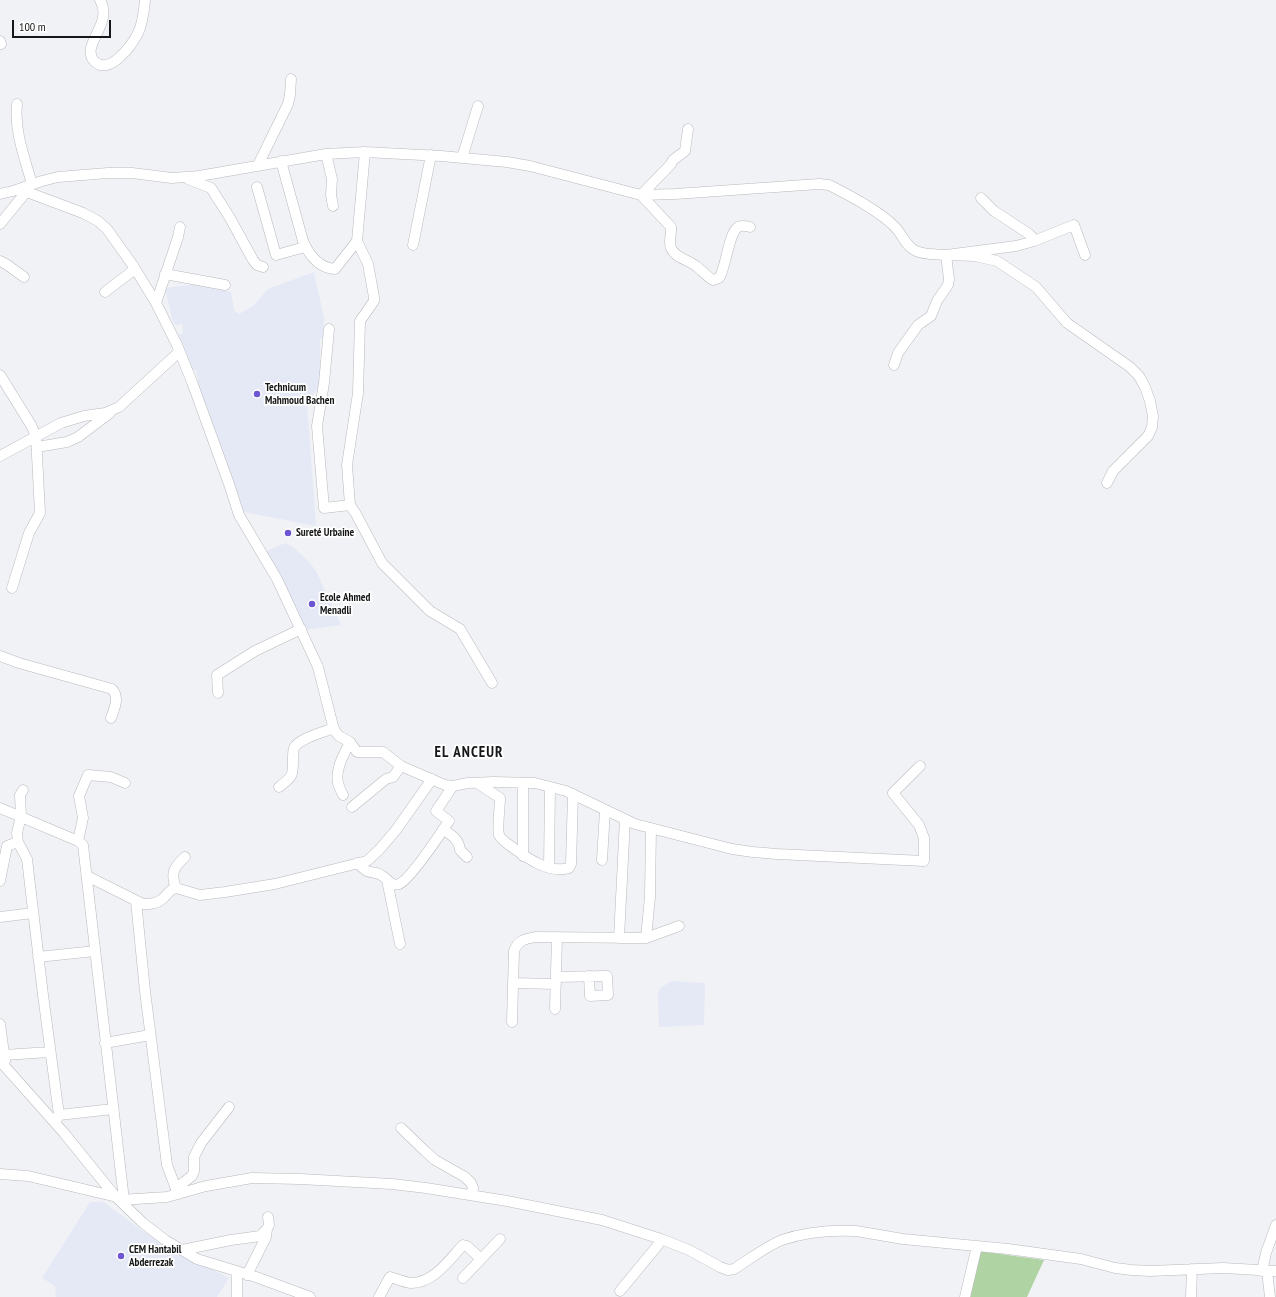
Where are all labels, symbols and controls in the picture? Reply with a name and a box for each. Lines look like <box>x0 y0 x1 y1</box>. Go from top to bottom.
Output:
scale bar <box>14 12 113 38</box>
text: 100 m <box>19 19 46 34</box>
place label: Technicum Mahmoud Bachen <box>265 381 334 407</box>
marker: Technicum Mahmoud Bachen <box>252 389 262 399</box>
place label: Sureté Urbaine <box>296 526 354 540</box>
marker: Sureté Urbaine <box>283 528 293 538</box>
place label: Ecole Ahmed Menadli <box>320 591 370 617</box>
marker: Ecole Ahmed Menadli <box>307 599 317 609</box>
district label: EL ANCEUR <box>434 744 504 762</box>
place label: CEM Hantabil Abderrezak <box>129 1243 181 1269</box>
marker: CEM Hantabil Abderrezak <box>116 1251 126 1261</box>

